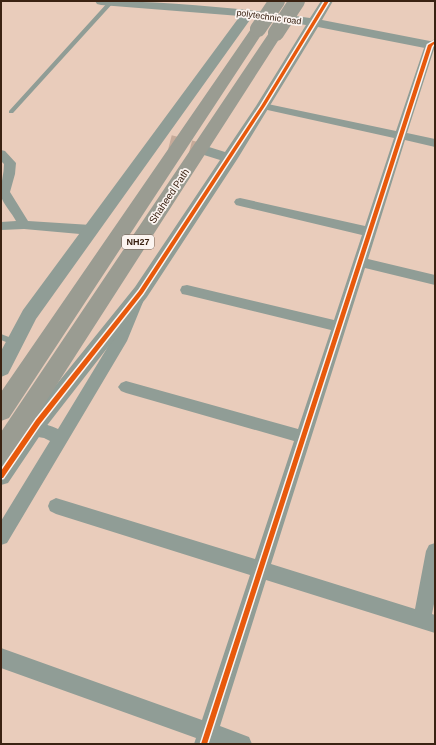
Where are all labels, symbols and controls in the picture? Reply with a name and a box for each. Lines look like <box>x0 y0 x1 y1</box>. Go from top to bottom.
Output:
street label: polytechnic road <box>236 7 302 27</box>
street label: Shaheed Path <box>147 167 191 225</box>
road number: NH27 <box>122 235 154 249</box>

